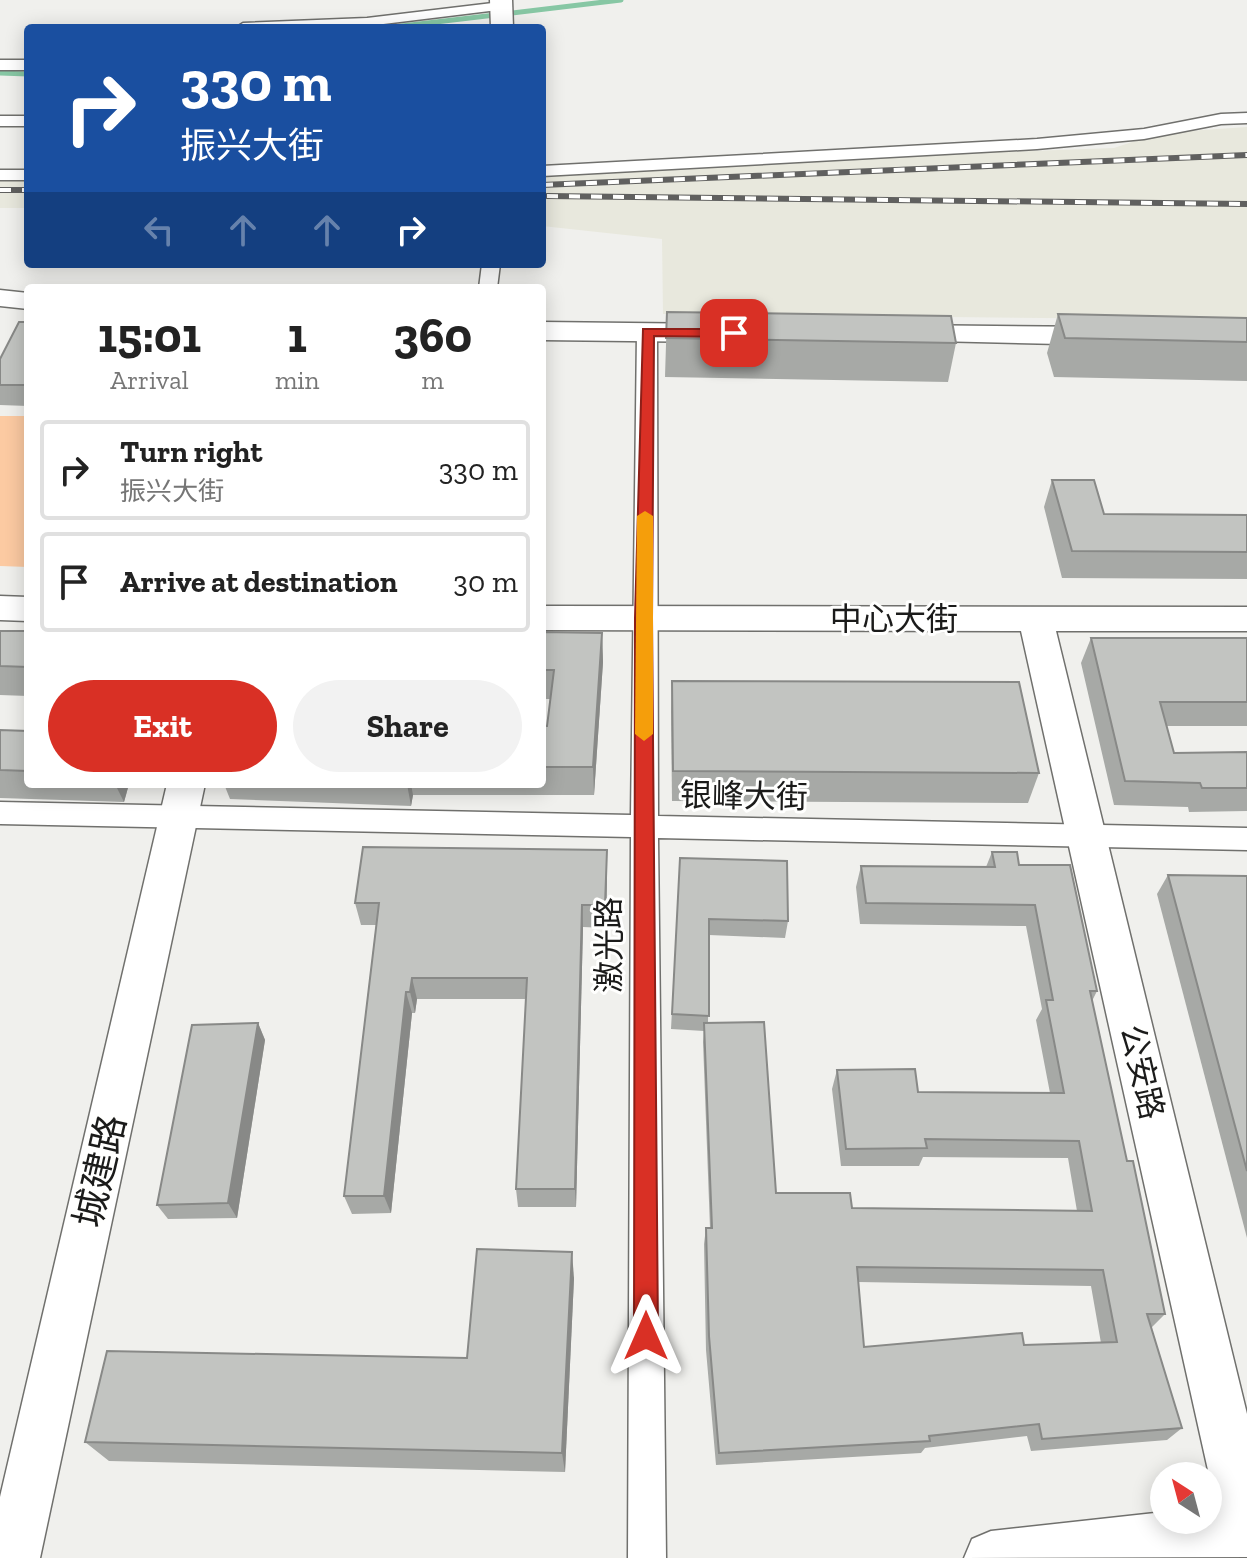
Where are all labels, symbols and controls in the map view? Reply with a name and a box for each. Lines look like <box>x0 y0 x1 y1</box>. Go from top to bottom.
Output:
text: 330 m <box>180 48 331 115</box>
icon: right <box>48 56 152 160</box>
text: 振兴大街 <box>180 124 324 167</box>
icon: left <box>137 208 181 252</box>
icon: ahead <box>221 208 265 252</box>
icon: ahead <box>305 208 349 252</box>
icon: right <box>389 208 433 252</box>
pin <box>700 299 768 367</box>
text: 15:01 <box>98 307 201 364</box>
text: 1 <box>288 307 307 364</box>
text: 360 <box>393 307 472 364</box>
icon: arrive <box>712 311 756 355</box>
text: Arrival <box>110 364 189 396</box>
text: min <box>275 364 320 396</box>
text: m <box>422 364 444 396</box>
text: Turn right <box>120 434 262 470</box>
icon: right <box>52 448 96 492</box>
text: 330 m <box>439 452 518 488</box>
text: 振兴大街 <box>120 475 224 507</box>
icon: arrive <box>52 560 96 604</box>
text: Arrive at destination <box>120 564 397 600</box>
text: 30 m <box>453 564 518 600</box>
street label: 中心大街 <box>830 600 958 638</box>
button: Exit <box>48 680 277 772</box>
button: Share <box>293 680 522 772</box>
street label: 银峰大街 <box>680 776 808 816</box>
street label: 激光路 <box>590 897 628 993</box>
street label: 公安路 <box>1113 1021 1171 1123</box>
street label: 城建路 <box>65 1110 135 1232</box>
position arrow <box>604 1294 688 1378</box>
north arrow <box>1150 1462 1222 1534</box>
map controls <box>1150 1462 1222 1534</box>

